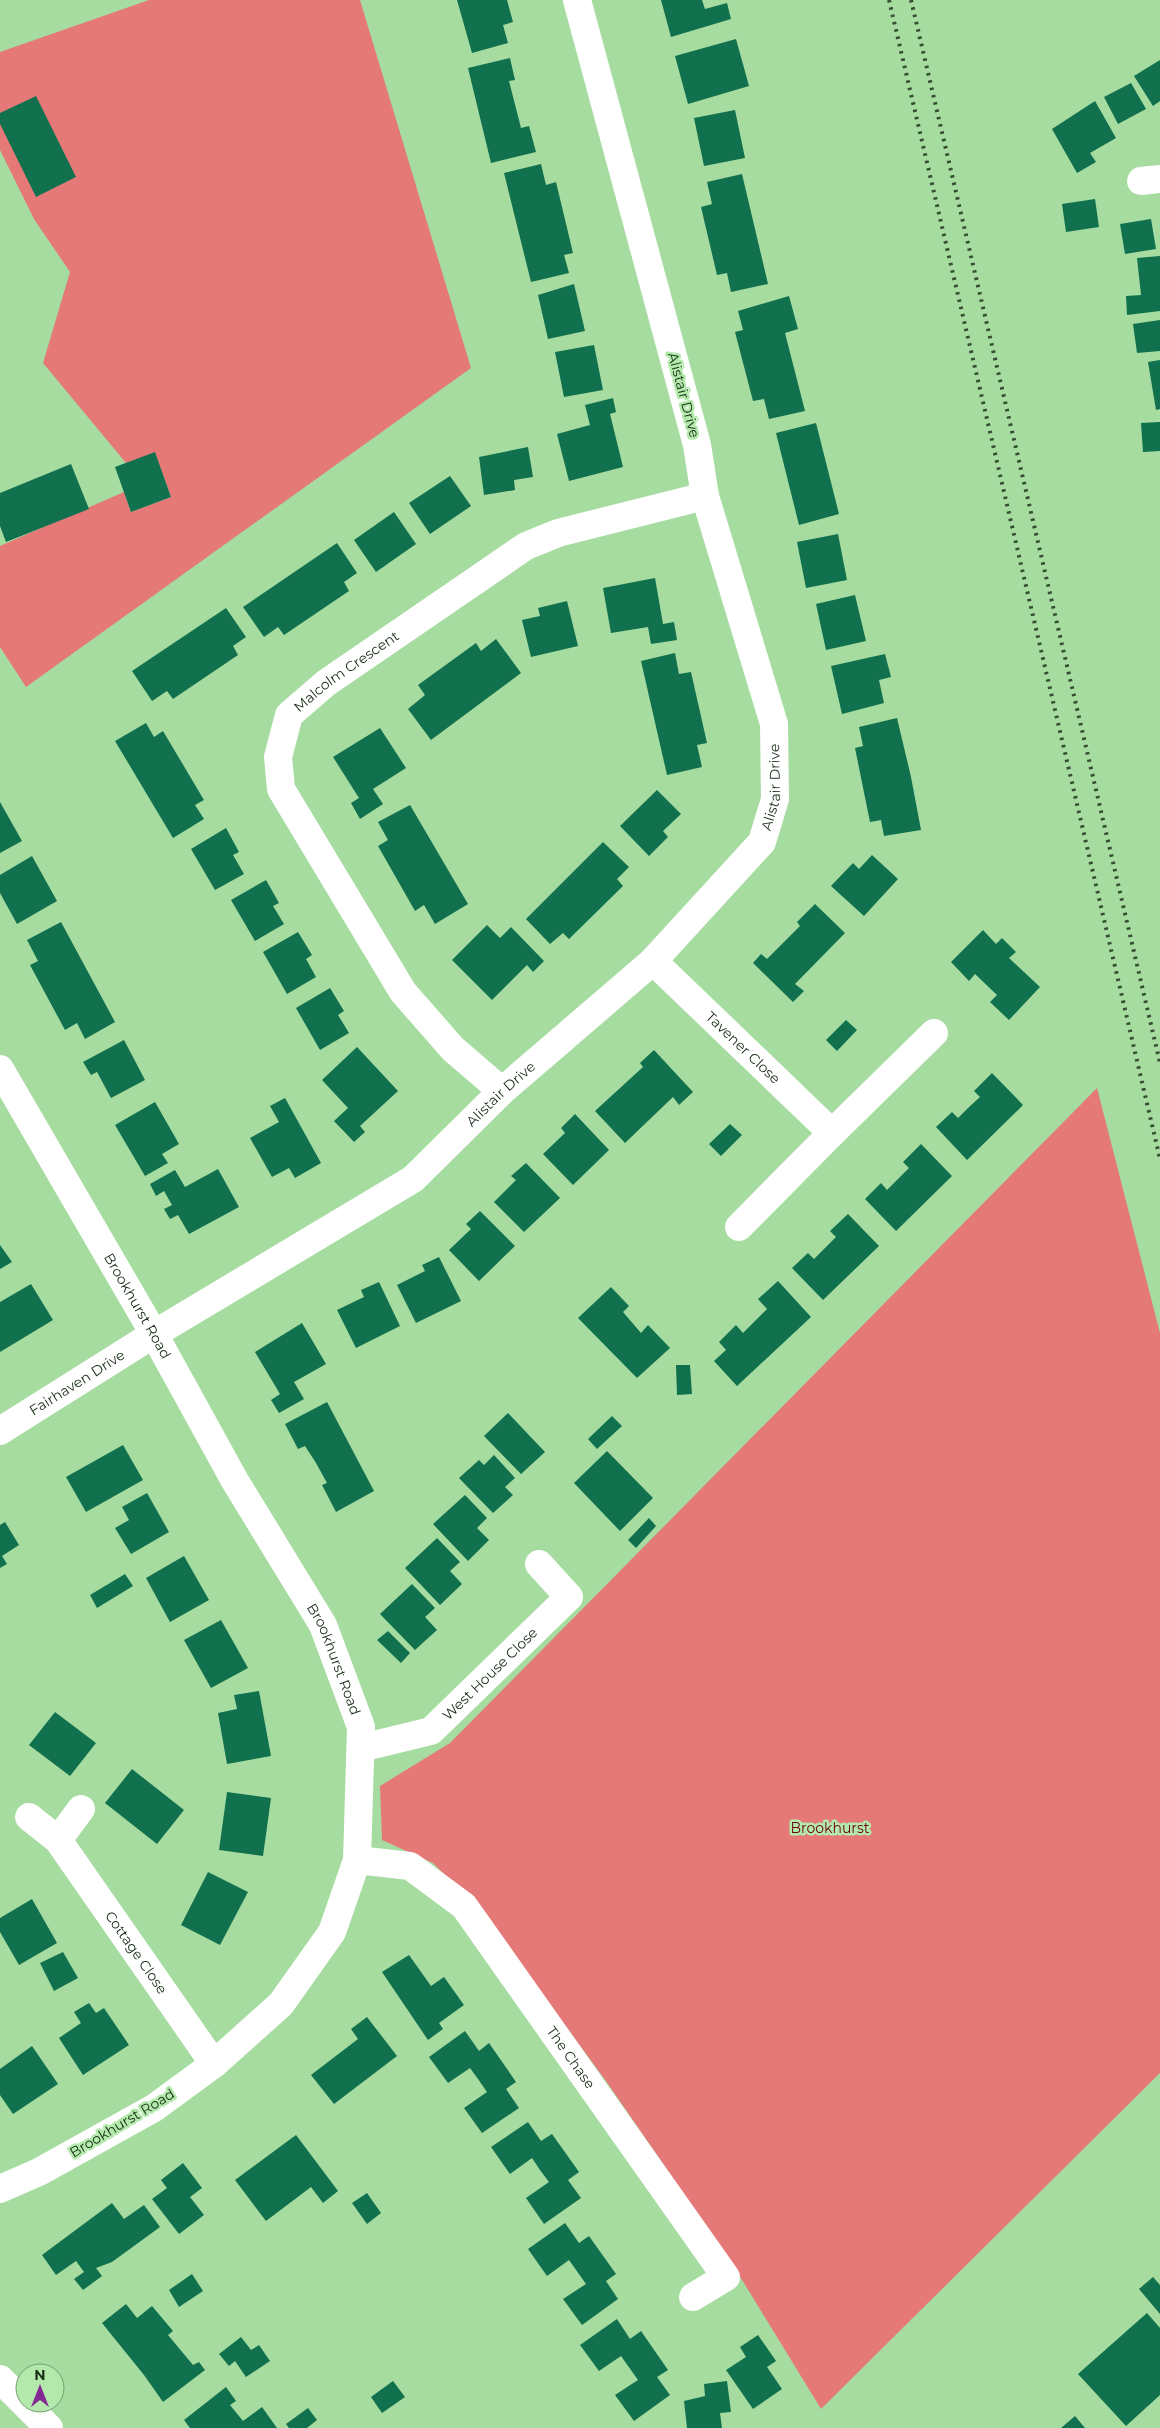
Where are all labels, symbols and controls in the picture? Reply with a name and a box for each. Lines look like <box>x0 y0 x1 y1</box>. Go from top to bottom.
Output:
street label: Alistair Drive <box>664 350 704 440</box>
street label: Malcolm Crescent <box>290 627 403 716</box>
street label: Alistair Drive <box>757 743 784 833</box>
street label: Tavener Close <box>702 1008 784 1088</box>
street label: Alistair Drive <box>462 1057 539 1130</box>
street label: Brookhurst Road <box>100 1250 175 1362</box>
street label: Fairhaven Drive <box>26 1346 128 1419</box>
street label: Brookhurst Road <box>303 1600 365 1718</box>
street label: West House Close <box>438 1624 541 1724</box>
park label: Brookhurst <box>791 1819 870 1837</box>
street label: Cottage Close <box>101 1907 171 1997</box>
street label: The Chase <box>543 2023 599 2092</box>
street label: Brookhurst Road <box>66 2085 178 2161</box>
north arrow <box>15 2363 65 2413</box>
text: N <box>34 2366 46 2384</box>

